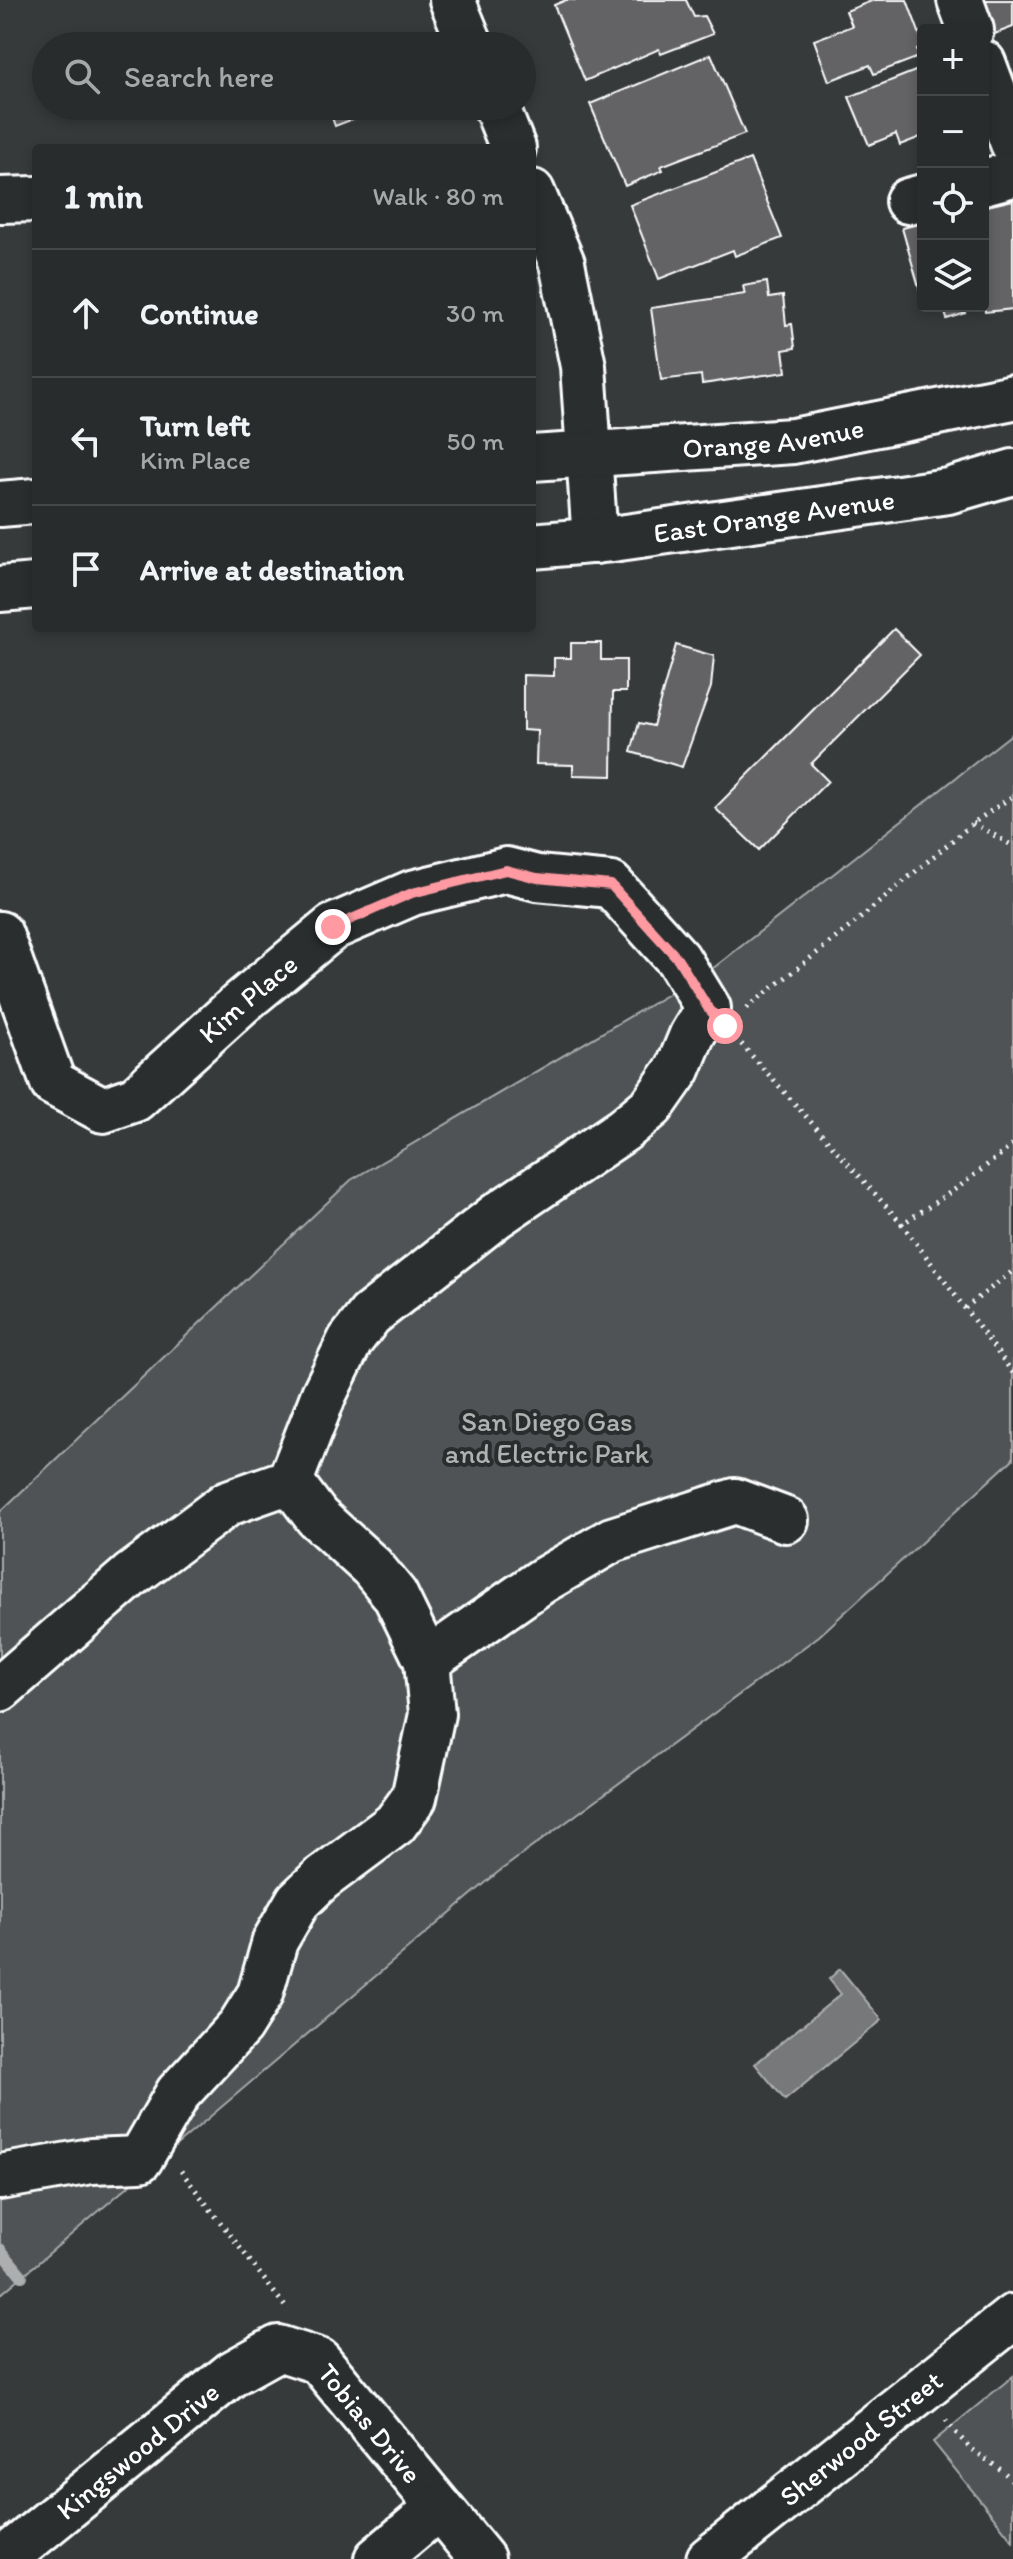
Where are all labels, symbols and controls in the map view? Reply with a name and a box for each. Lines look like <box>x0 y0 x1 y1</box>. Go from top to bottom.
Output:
map controls <box>917 24 989 312</box>
button: + <box>917 24 989 96</box>
search box <box>32 32 536 120</box>
icon: search <box>60 54 104 98</box>
text: Search here <box>124 58 274 95</box>
button: − <box>917 96 989 168</box>
button: locate <box>917 168 989 240</box>
text: 1 min <box>64 176 143 217</box>
text: Walk · 80 m <box>373 180 504 212</box>
button: layers <box>917 240 989 312</box>
icon: ahead <box>64 291 108 335</box>
text: Continue <box>140 295 259 332</box>
text: 30 m <box>446 297 504 329</box>
text: Turn left <box>140 407 251 444</box>
street label: Orange Avenue <box>681 410 867 465</box>
icon: left <box>64 419 108 463</box>
text: 50 m <box>447 425 504 457</box>
text: Kim Place <box>140 444 251 476</box>
street label: East Orange Avenue <box>651 482 897 550</box>
icon: arrive <box>64 547 108 591</box>
text: Arrive at destination <box>140 551 404 588</box>
route end <box>315 909 351 945</box>
street label: Kim Place <box>191 947 304 1050</box>
route start <box>707 1008 743 1044</box>
park label: San Diego Gas and Electric Park <box>445 1404 650 1470</box>
street label: Tobias Drive <box>311 2356 430 2490</box>
street label: Sherwood Street <box>772 2363 949 2513</box>
street label: Kingswood Drive <box>49 2374 226 2527</box>

